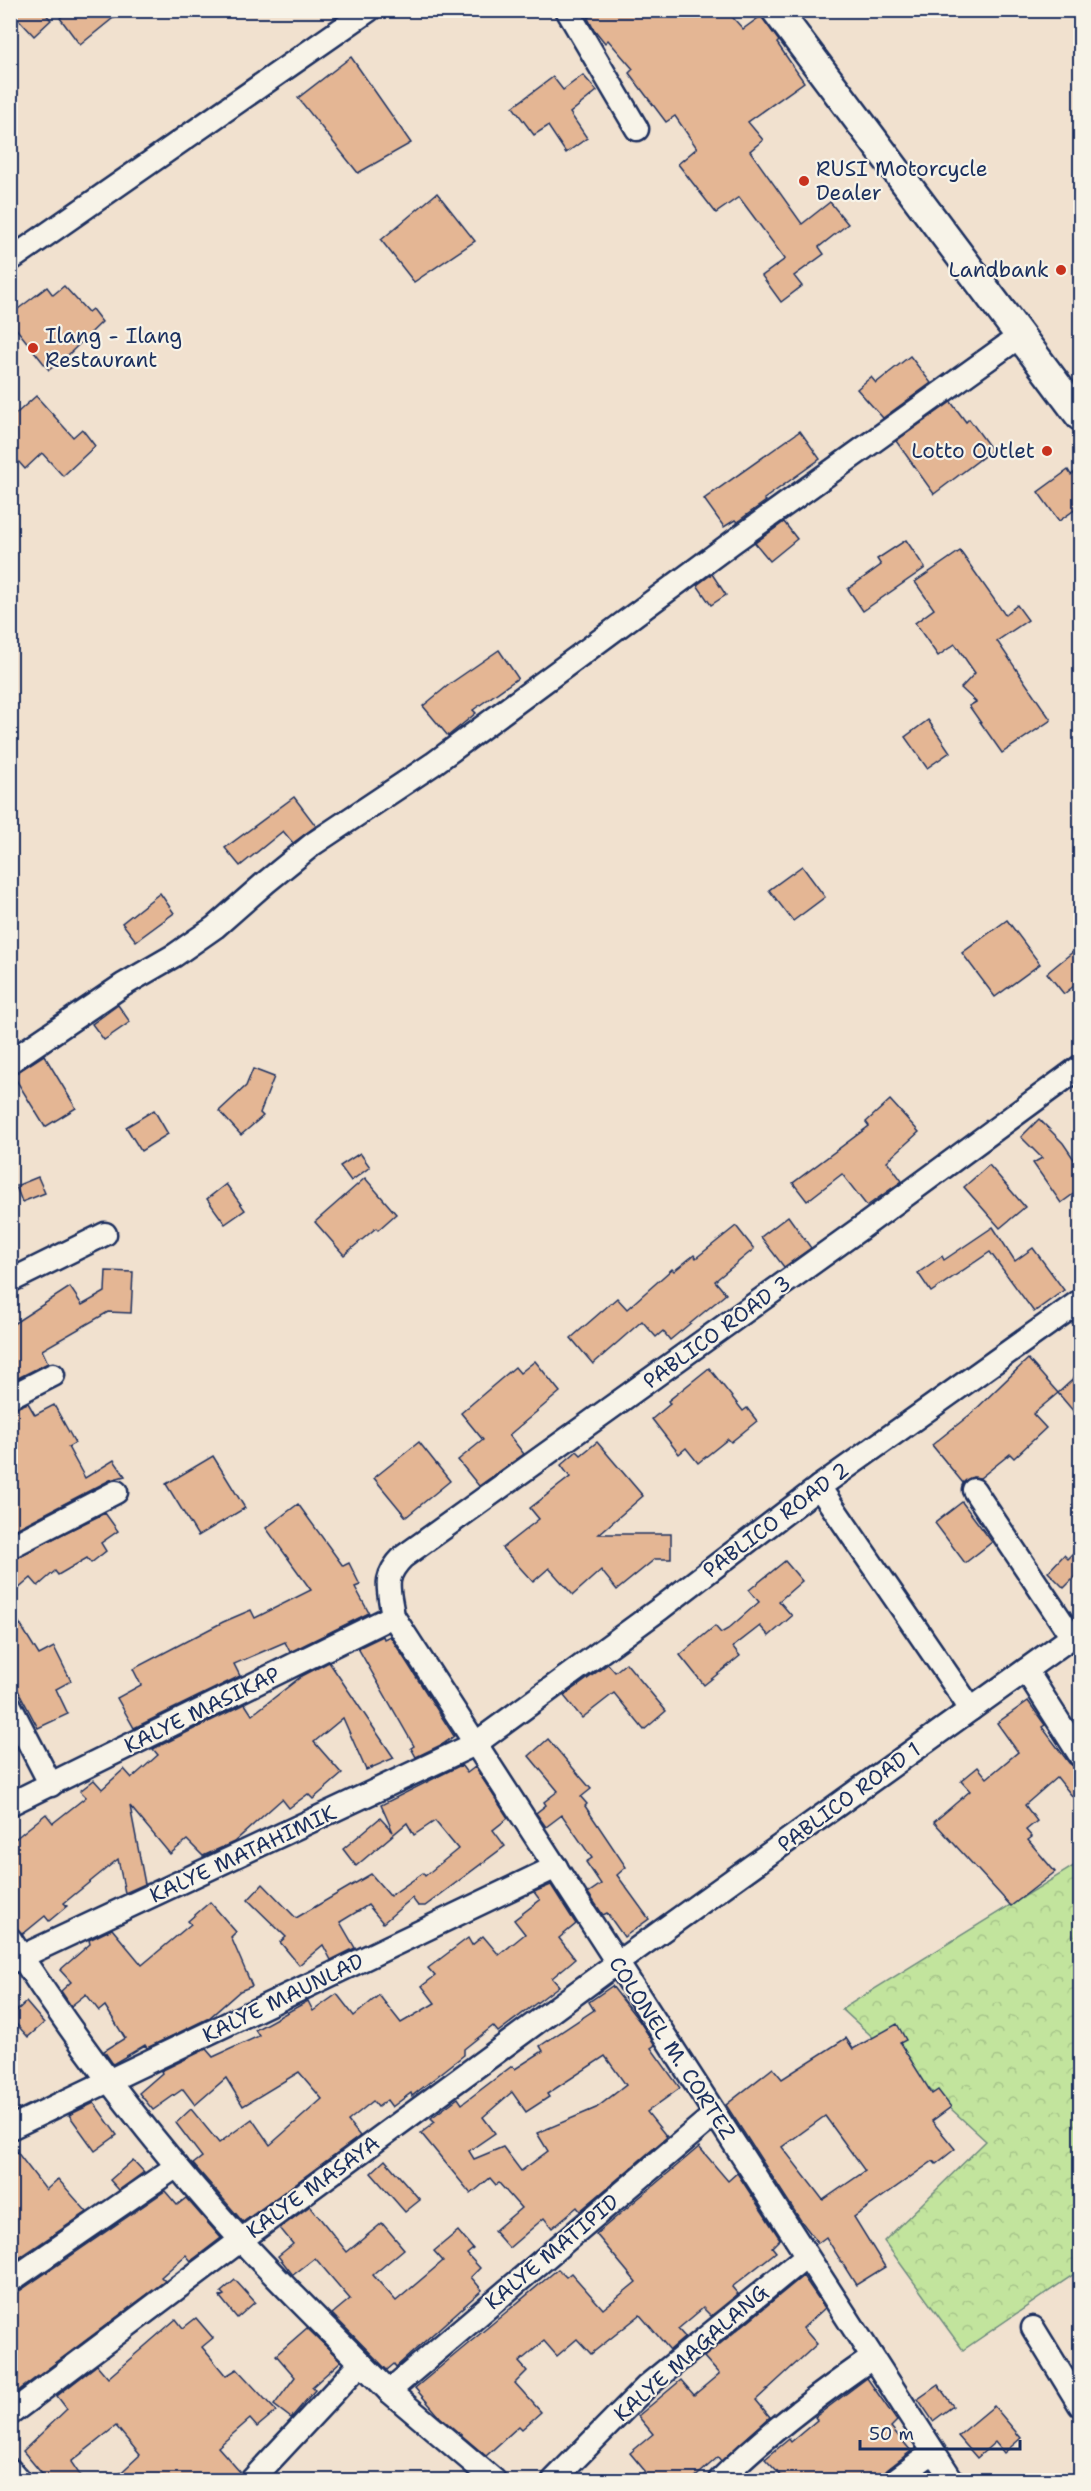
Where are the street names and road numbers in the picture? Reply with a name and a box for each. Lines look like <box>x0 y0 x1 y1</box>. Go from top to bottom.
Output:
street label: PABLICO ROAD 3 <box>637 1269 797 1395</box>
street label: PABLICO ROAD 2 <box>697 1456 855 1584</box>
street label: KALYE MASIKAP <box>119 1660 285 1760</box>
street label: PABLICO ROAD 1 <box>772 1736 926 1858</box>
street label: KALYE MATAHIMIK <box>145 1798 341 1910</box>
street label: KALYE MAUNLAD <box>198 1947 368 2049</box>
street label: COLONEL M. CORTEZ <box>602 1951 742 2145</box>
street label: KALYE MASAYA <box>241 2129 385 2245</box>
street label: KALYE MATIPID <box>479 2188 625 2316</box>
street label: KALYE MAGALANG <box>608 2278 774 2428</box>

